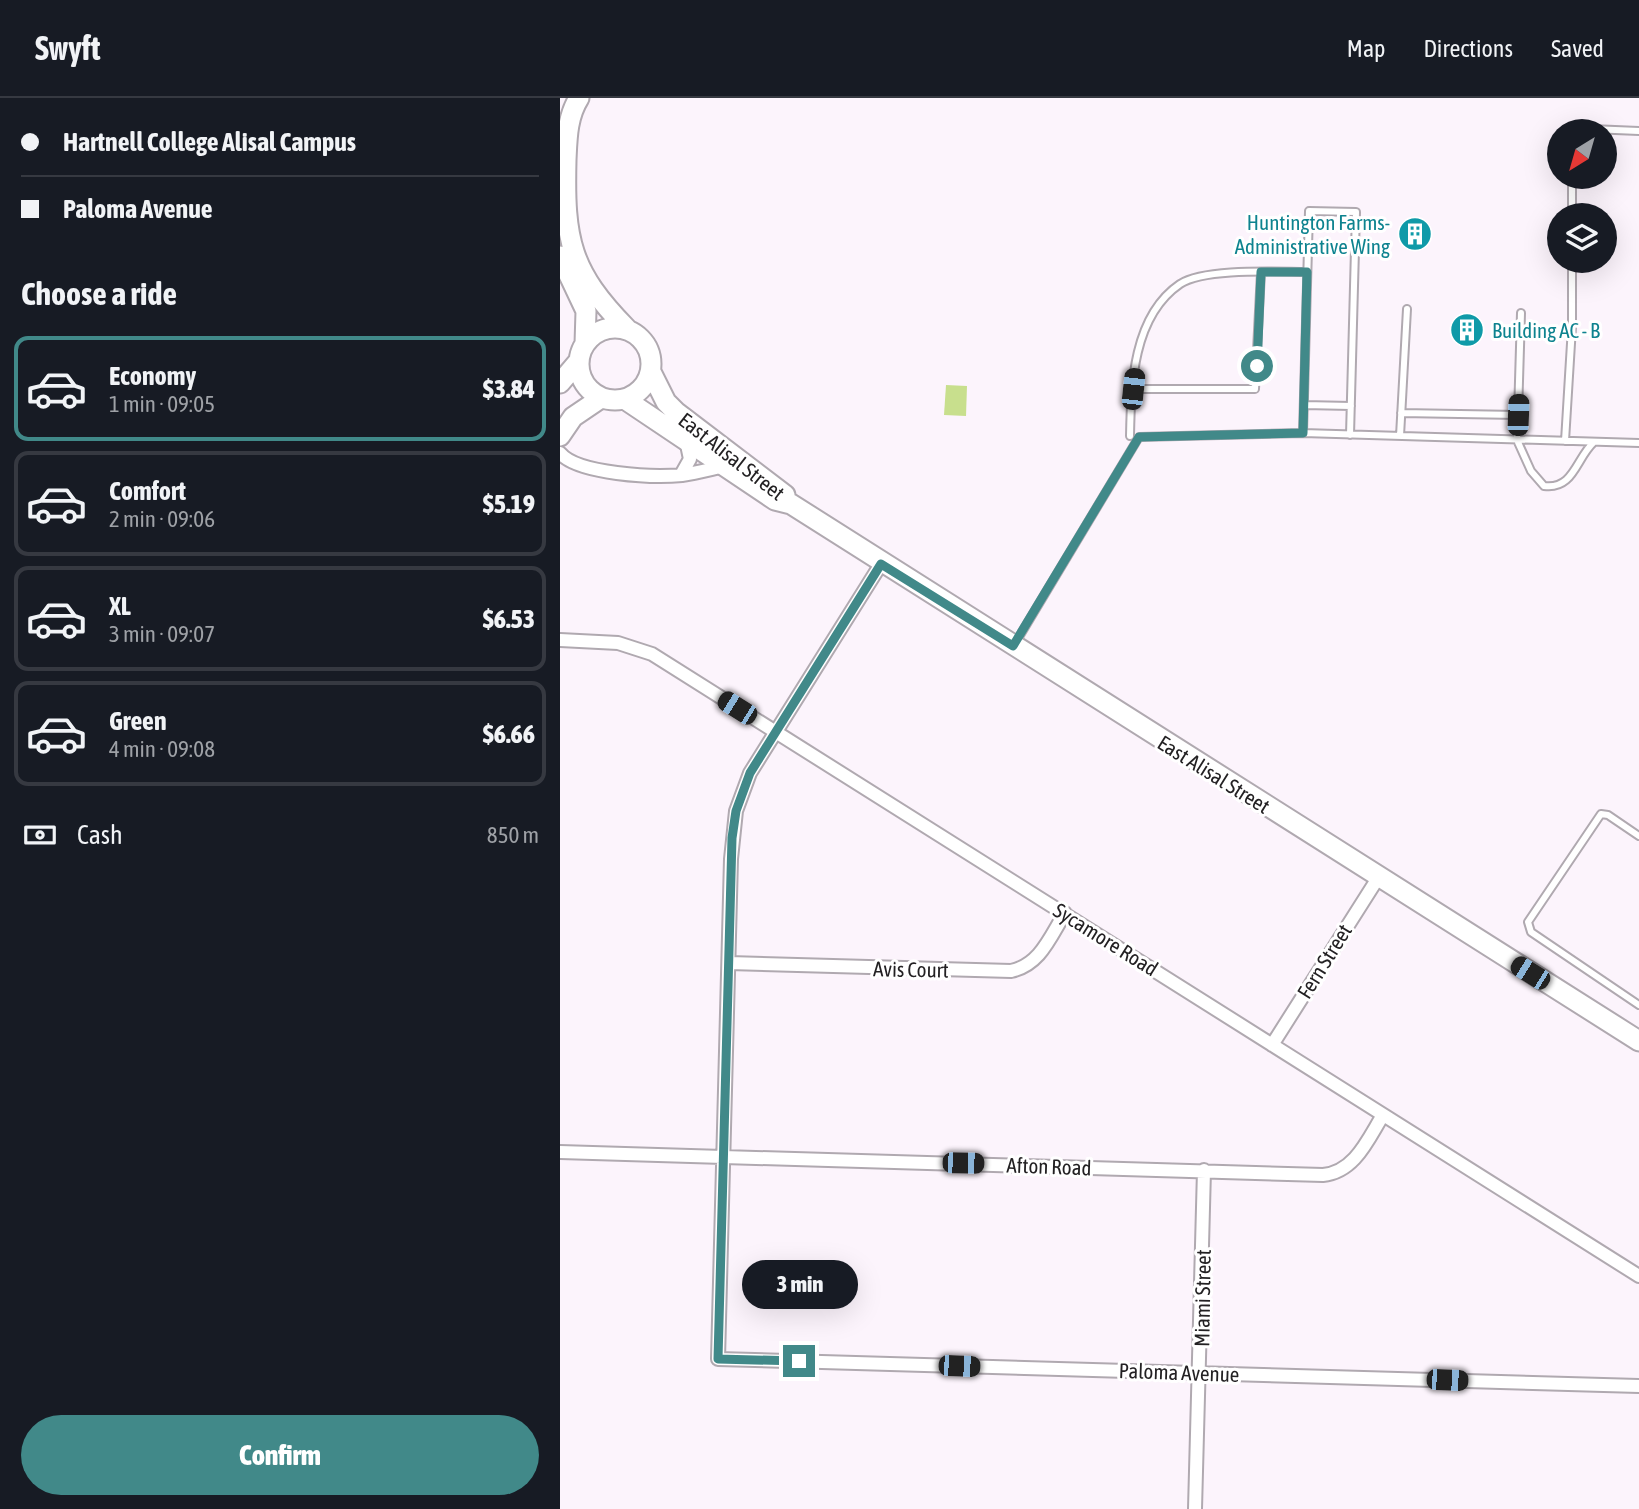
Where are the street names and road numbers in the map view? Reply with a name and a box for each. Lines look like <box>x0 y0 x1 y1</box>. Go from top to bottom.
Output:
street label: East Alisal Street <box>674 407 790 505</box>
street label: East Alisal Street <box>1154 730 1274 818</box>
street label: Sycamore Road <box>1049 897 1163 981</box>
street label: Fern Street <box>1292 919 1356 1003</box>
street label: Avis Court <box>873 956 949 982</box>
street label: Afton Road <box>1006 1153 1092 1179</box>
street label: Miami Street <box>1189 1249 1215 1347</box>
street label: Paloma Avenue <box>1118 1358 1240 1386</box>

